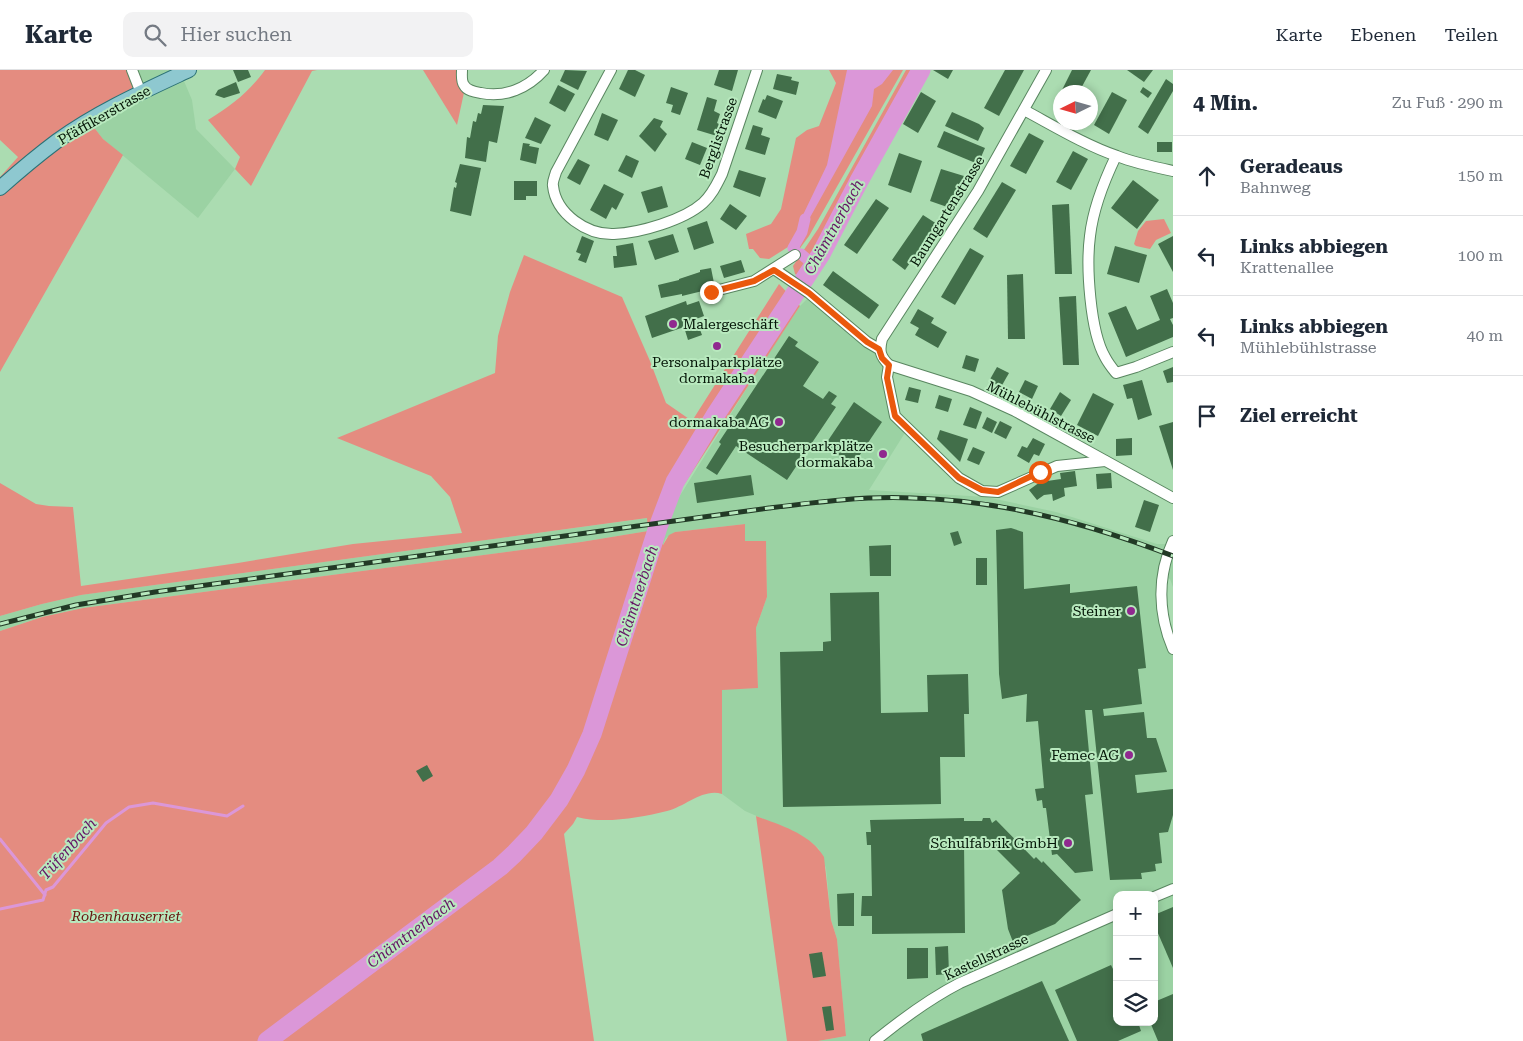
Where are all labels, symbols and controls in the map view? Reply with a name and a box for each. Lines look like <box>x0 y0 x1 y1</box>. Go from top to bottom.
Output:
search box <box>123 12 473 57</box>
text: Karte <box>25 21 93 49</box>
icon: search <box>141 21 169 49</box>
text: Hier suchen <box>181 23 292 46</box>
text: Karte <box>1276 24 1322 45</box>
text: Ebenen <box>1350 24 1416 45</box>
text: Teilen <box>1444 24 1498 45</box>
street label: Pfäffikerstrasse <box>55 82 153 148</box>
north arrow <box>1053 85 1098 130</box>
text: 4 Min. <box>1193 91 1258 115</box>
text: Zu Fuß · 290 m <box>1392 93 1503 112</box>
street label: Berglistrasse <box>696 95 740 181</box>
street label: Baumgartenstrasse <box>906 153 988 269</box>
text: Geradeaus <box>1240 155 1343 178</box>
icon: ahead <box>1193 162 1221 190</box>
text: 150 m <box>1457 166 1503 185</box>
water label: Chämtnerbach <box>801 177 867 277</box>
text: Bahnweg <box>1240 178 1311 197</box>
text: Links abbiegen <box>1240 235 1388 258</box>
icon: left <box>1193 242 1221 270</box>
text: 100 m <box>1457 246 1503 265</box>
text: Krattenallee <box>1240 258 1334 277</box>
route end <box>700 281 723 304</box>
text: Links abbiegen <box>1240 315 1388 338</box>
place label: Malergeschäft <box>683 316 779 332</box>
marker: Malergeschäft <box>667 318 679 330</box>
icon: left <box>1193 322 1221 350</box>
text: 40 m <box>1466 326 1503 345</box>
text: Mühlebühlstrasse <box>1240 338 1377 357</box>
marker: Personalparkplätze dormakaba <box>711 340 723 352</box>
place label: Personalparkplätze dormakaba <box>652 354 782 386</box>
street label: Mühlebühlstrasse <box>984 378 1098 446</box>
icon: arrive <box>1193 402 1221 430</box>
text: Ziel erreicht <box>1240 404 1358 427</box>
place label: dormakaba AG <box>669 414 769 430</box>
marker: dormakaba AG <box>773 416 785 428</box>
place label: Besucherparkplätze dormakaba <box>739 438 873 470</box>
marker: Besucherparkplätze dormakaba <box>877 448 889 460</box>
route start <box>1029 461 1052 484</box>
water label: Chämtnerbach <box>612 543 662 649</box>
place label: Steiner <box>1073 603 1121 619</box>
marker: Steiner <box>1125 605 1137 617</box>
place label: Femec AG <box>1051 747 1119 763</box>
marker: Femec AG <box>1123 749 1135 761</box>
water label: Tüfenbach <box>36 815 100 883</box>
place label: Schulfabrik GmbH <box>931 835 1058 851</box>
marker: Schulfabrik GmbH <box>1062 837 1074 849</box>
map controls <box>1113 891 1158 1026</box>
button: + <box>1113 891 1158 936</box>
water label: Chämtnerbach <box>364 894 458 972</box>
park label: Robenhauserriet <box>70 908 181 924</box>
street label: Kastellstrasse <box>941 930 1031 984</box>
button: − <box>1113 936 1158 981</box>
button: layers <box>1113 981 1158 1026</box>

